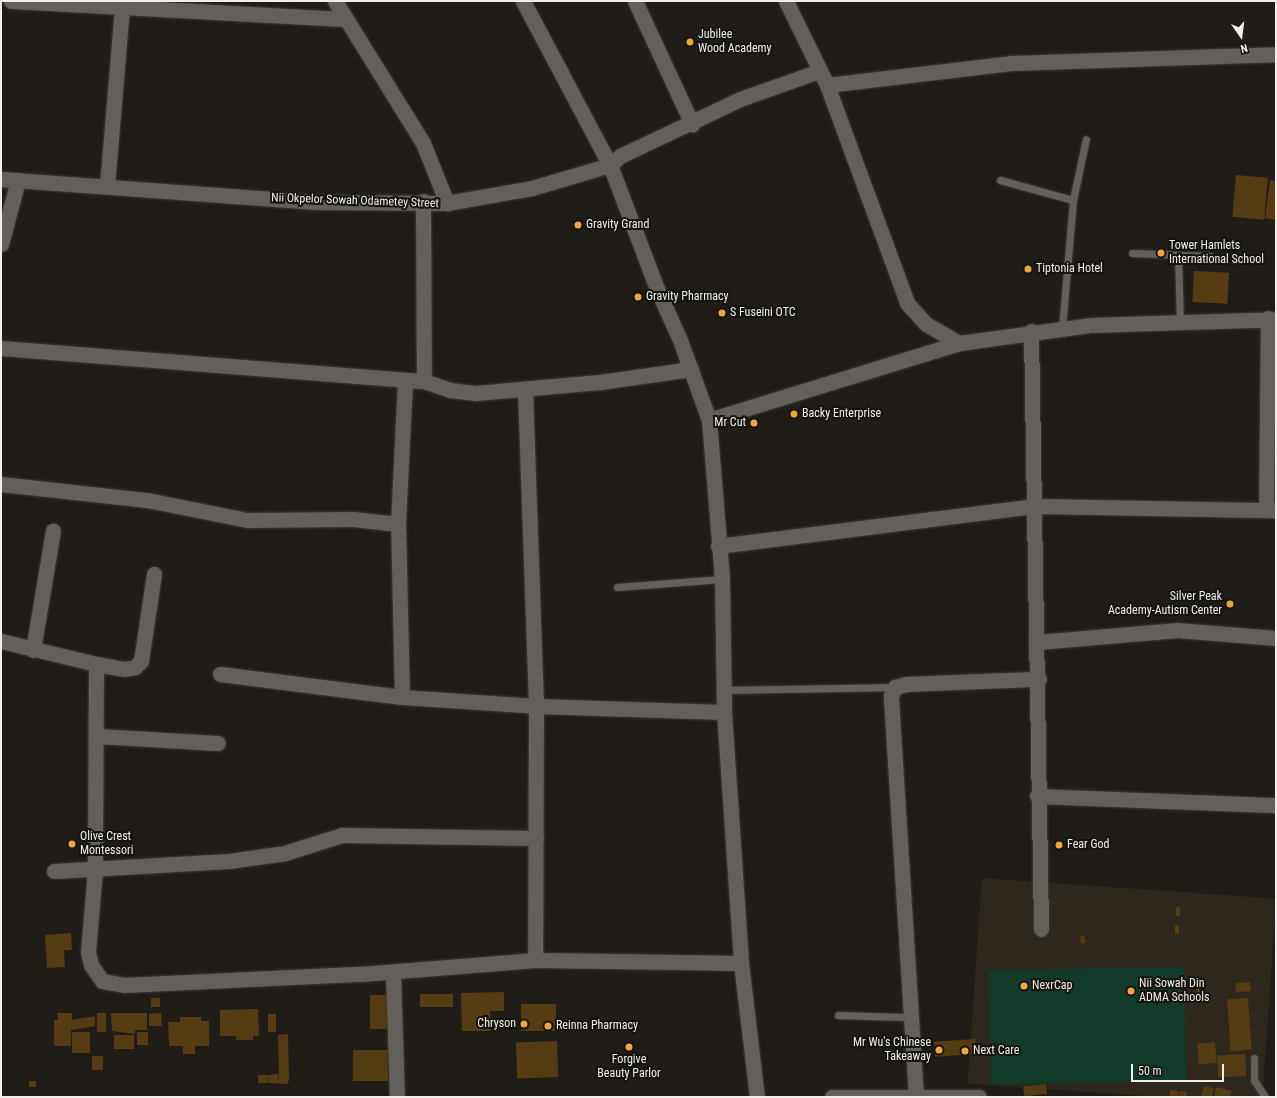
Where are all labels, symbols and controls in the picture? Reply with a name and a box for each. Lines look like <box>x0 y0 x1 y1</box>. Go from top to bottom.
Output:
north arrow <box>1221 16 1261 56</box>
place label: Jubilee Wood Academy <box>698 28 772 56</box>
marker: Jubilee Wood Academy <box>685 37 695 47</box>
text: N <box>1239 41 1249 55</box>
street label: Nii Okpelor Sowah Odametey Street <box>271 191 439 211</box>
place label: Gravity Grand <box>586 218 649 232</box>
marker: Gravity Grand <box>573 220 583 230</box>
place label: Tower Hamlets International School <box>1169 239 1264 267</box>
marker: Tower Hamlets International School <box>1156 248 1166 258</box>
place label: Tiptonia Hotel <box>1036 262 1103 276</box>
marker: Tiptonia Hotel <box>1023 264 1033 274</box>
place label: Gravity Pharmacy <box>646 290 729 304</box>
marker: Gravity Pharmacy <box>633 292 643 302</box>
place label: S Fuseini OTC <box>730 306 796 320</box>
marker: S Fuseini OTC <box>717 308 727 318</box>
place label: Backy Enterprise <box>802 407 881 421</box>
marker: Backy Enterprise <box>789 409 799 419</box>
place label: Mr Cut <box>714 416 746 430</box>
marker: Mr Cut <box>749 418 759 428</box>
place label: Silver Peak Academy-Autism Center <box>1108 590 1222 618</box>
marker: Silver Peak Academy-Autism Center <box>1225 599 1235 609</box>
place label: Olive Crest Montessori <box>80 830 133 858</box>
place label: Fear God <box>1067 838 1109 852</box>
marker: Olive Crest Montessori <box>67 839 77 849</box>
marker: Fear God <box>1054 840 1064 850</box>
place label: Nii Sowah Din ADMA Schools <box>1139 977 1209 1005</box>
place label: NexrCap <box>1032 979 1072 993</box>
marker: NexrCap <box>1019 981 1029 991</box>
marker: Nii Sowah Din ADMA Schools <box>1126 986 1136 996</box>
place label: Chryson <box>477 1017 516 1031</box>
marker: Chryson <box>519 1019 529 1029</box>
place label: Reinna Pharmacy <box>556 1019 638 1033</box>
marker: Reinna Pharmacy <box>543 1021 553 1031</box>
place label: Mr Wu's Chinese Takeaway <box>853 1036 931 1064</box>
marker: Forgive Beauty Parlor <box>624 1042 634 1052</box>
place label: Next Care <box>973 1044 1019 1058</box>
marker: Mr Wu's Chinese Takeaway <box>934 1045 944 1055</box>
marker: Next Care <box>960 1046 970 1056</box>
place label: Forgive Beauty Parlor <box>597 1053 661 1081</box>
scale bar <box>1133 1056 1226 1082</box>
text: 50 m <box>1138 1064 1162 1078</box>

